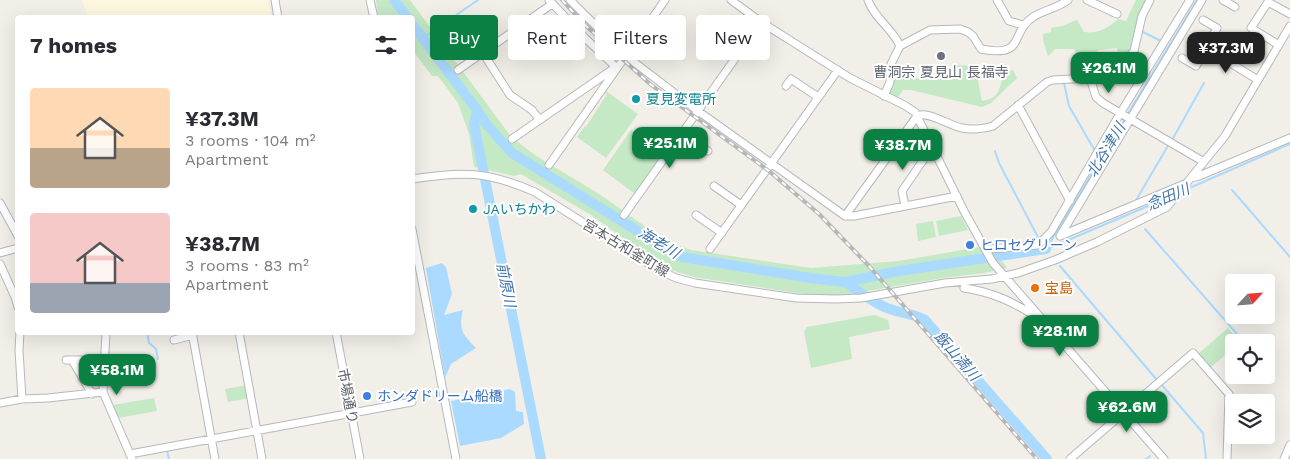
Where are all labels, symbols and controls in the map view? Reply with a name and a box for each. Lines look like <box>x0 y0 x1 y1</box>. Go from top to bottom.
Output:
chip: Buy <box>430 15 498 60</box>
chip: Rent <box>508 15 585 60</box>
chip: Filters <box>595 15 686 60</box>
chip: New <box>696 15 770 60</box>
icon: filters <box>372 31 400 59</box>
pin: ¥37.3M <box>1185 32 1267 74</box>
text: 7 homes <box>30 33 117 58</box>
text: ¥37.3M <box>1198 38 1254 57</box>
marker: 曹洞宗 夏見山 長福寺 <box>935 50 947 62</box>
pin: ¥26.1M <box>1068 52 1150 94</box>
text: ¥26.1M <box>1082 58 1136 77</box>
place label: 曹洞宗 夏見山 長福寺 <box>873 64 1009 80</box>
place label: 夏見変電所 <box>646 91 716 107</box>
marker: 夏見変電所 <box>630 93 642 105</box>
text: ¥37.3M <box>185 106 259 131</box>
icon: home <box>70 108 130 168</box>
water label: 北谷津川 <box>1083 118 1130 180</box>
pin: ¥25.1M <box>629 126 711 169</box>
pin: ¥38.7M <box>862 128 944 171</box>
text: 3 rooms · 104 m² <box>185 131 316 150</box>
text: ¥25.1M <box>643 133 697 152</box>
text: ¥38.7M <box>874 135 932 154</box>
text: Apartment <box>185 150 268 169</box>
water label: 念田川 <box>1144 179 1194 214</box>
place label: JAいちかわ <box>483 201 556 217</box>
marker: JAいちかわ <box>467 203 479 215</box>
street label: 宮本古和釜町線 <box>580 216 672 280</box>
water label: 海老川 <box>635 224 685 263</box>
text: ¥38.7M <box>185 231 260 256</box>
icon: home <box>70 233 130 293</box>
place label: ヒロセグリーン <box>980 237 1077 253</box>
marker: ヒロセグリーン <box>964 239 976 251</box>
text: 3 rooms · 83 m² <box>185 256 309 275</box>
water label: 前原川 <box>493 261 520 311</box>
north arrow <box>1225 274 1275 324</box>
map controls <box>1225 274 1275 444</box>
text: Apartment <box>185 275 268 294</box>
place label: 宝島 <box>1045 280 1073 296</box>
marker: 宝島 <box>1029 282 1041 294</box>
pin: ¥28.1M <box>1019 314 1101 357</box>
text: ¥28.1M <box>1033 321 1087 340</box>
water label: 飯山満川 <box>931 327 985 386</box>
button: locate <box>1225 334 1275 384</box>
pin: ¥58.1M <box>76 354 158 396</box>
text: ¥58.1M <box>90 360 144 379</box>
street label: 市場通り <box>335 367 361 425</box>
place label: ホンダドリーム船橋 <box>377 388 503 404</box>
marker: ホンダドリーム船橋 <box>361 390 373 402</box>
pin: ¥62.6M <box>1086 390 1168 433</box>
button: layers <box>1225 394 1275 444</box>
text: ¥62.6M <box>1097 397 1157 416</box>

